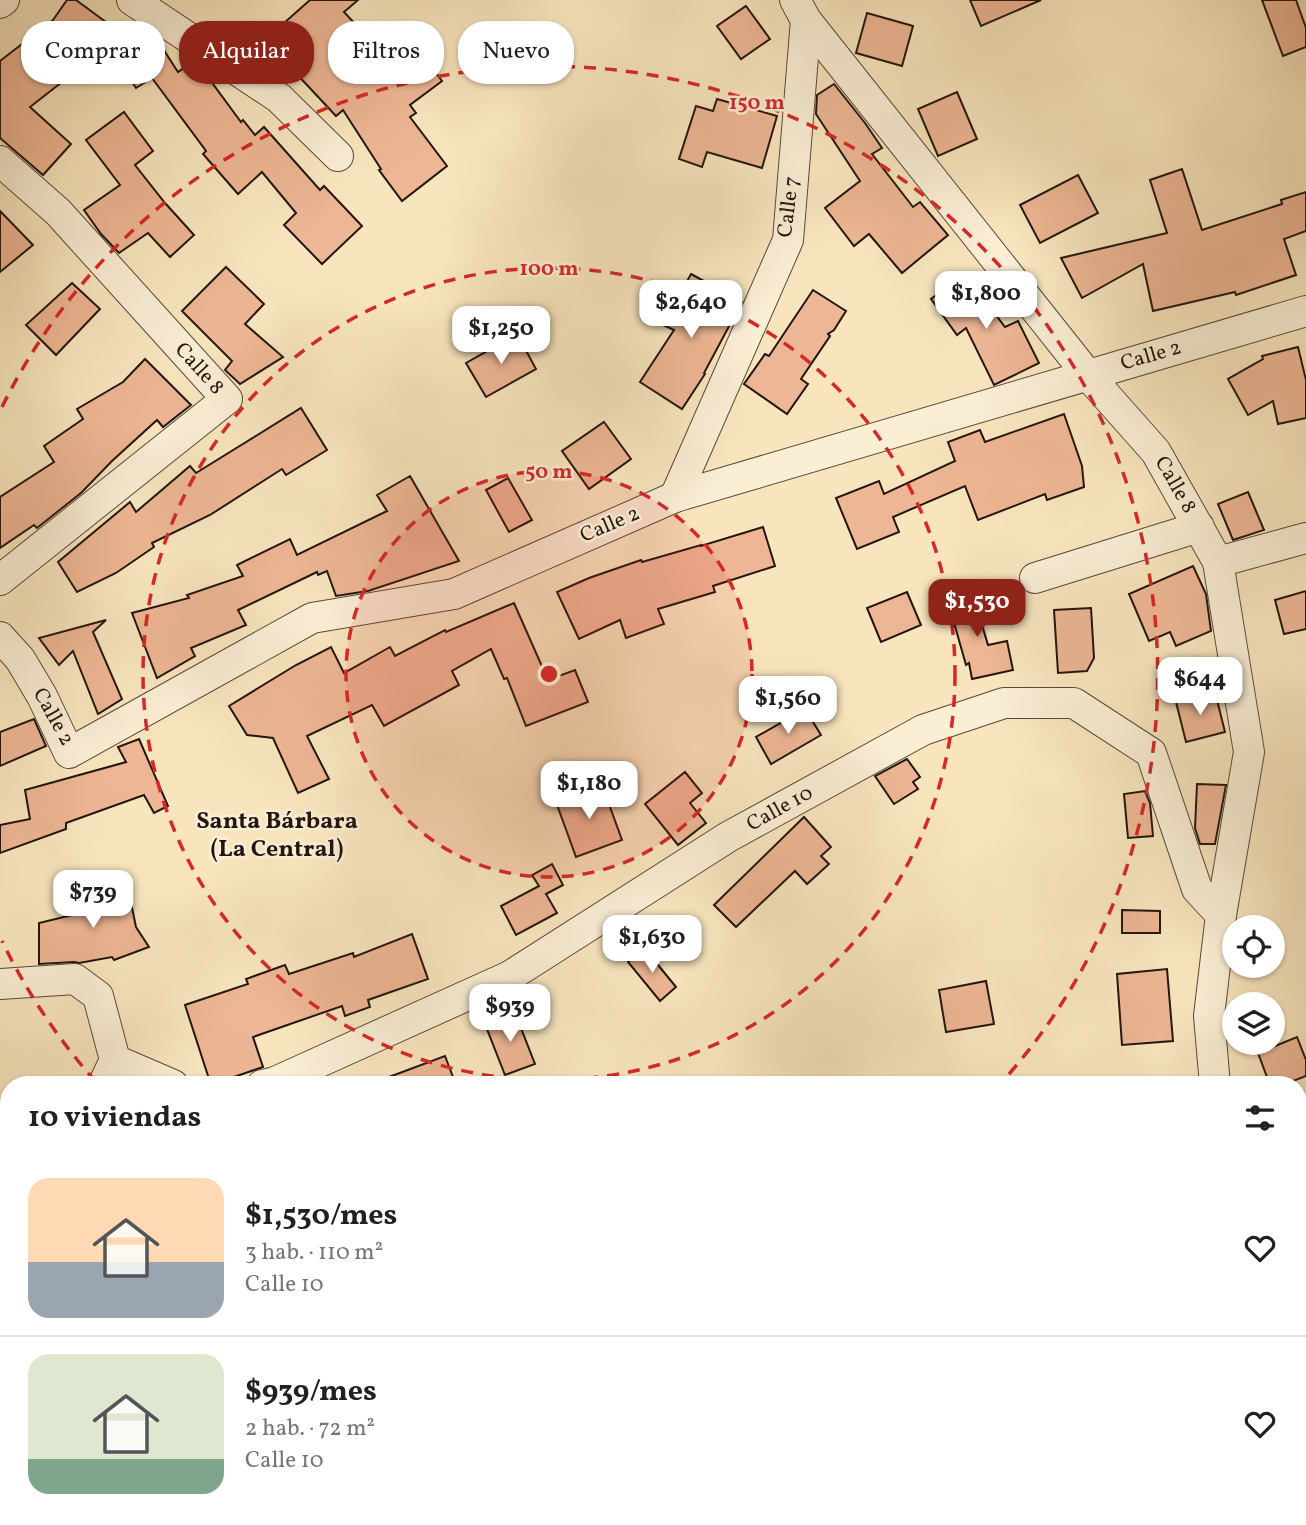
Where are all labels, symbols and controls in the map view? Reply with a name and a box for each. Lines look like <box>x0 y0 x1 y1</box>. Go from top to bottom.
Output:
chip: Comprar <box>21 21 165 84</box>
chip: Alquilar <box>179 21 314 84</box>
chip: Filtros <box>328 21 444 84</box>
chip: Nuevo <box>458 21 574 84</box>
text: 150 m <box>729 89 785 118</box>
street label: Calle 7 <box>771 175 807 239</box>
text: 100 m <box>519 255 579 284</box>
pin: $1,800 <box>929 272 1043 331</box>
text: $1,800 <box>951 278 1021 310</box>
pin: $2,640 <box>634 280 748 340</box>
text: $2,640 <box>655 287 727 319</box>
pin: $1,250 <box>444 306 558 366</box>
text: $1,250 <box>468 313 534 345</box>
street label: Calle 2 <box>1117 333 1185 379</box>
street label: Calle 8 <box>168 336 230 402</box>
street label: Calle 8 <box>1147 451 1203 519</box>
text: 50 m <box>525 458 573 487</box>
street label: Calle 2 <box>576 500 644 550</box>
pin: $1,530 <box>920 580 1034 639</box>
text: $1,530 <box>944 586 1010 618</box>
pin: $644 <box>1159 658 1241 717</box>
centre of rings <box>537 662 561 686</box>
text: $644 <box>1173 664 1227 696</box>
pin: $1,560 <box>731 676 845 736</box>
street label: Calle 2 <box>25 683 81 751</box>
text: $1,560 <box>755 683 821 715</box>
pin: $1,180 <box>532 762 646 821</box>
text: $1,180 <box>557 768 621 800</box>
street label: Calle 10 <box>742 779 818 839</box>
district label: Santa Bárbara (La Central) <box>196 805 358 867</box>
pin: $739 <box>52 870 134 930</box>
text: $739 <box>69 877 117 909</box>
map controls <box>1222 915 1285 1055</box>
button: locate <box>1222 915 1285 978</box>
pin: $1,630 <box>595 916 709 975</box>
text: $1,630 <box>619 922 685 954</box>
pin: $939 <box>469 984 551 1044</box>
text: $939 <box>485 991 535 1023</box>
button: layers <box>1222 992 1285 1055</box>
text: 10 viviendas <box>28 1097 201 1139</box>
icon: filters <box>1241 1099 1279 1137</box>
text: $1,530/mes <box>245 1195 397 1237</box>
icon: home <box>84 1206 168 1290</box>
icon: heart <box>1241 1229 1279 1267</box>
text: 3 hab. · 110 m² <box>245 1237 383 1269</box>
text: Calle 10 <box>245 1269 323 1301</box>
text: $939/mes <box>245 1371 377 1413</box>
icon: home <box>84 1382 168 1466</box>
icon: heart <box>1241 1405 1279 1443</box>
text: 2 hab. · 72 m² <box>245 1413 375 1445</box>
text: Calle 10 <box>245 1445 323 1477</box>

